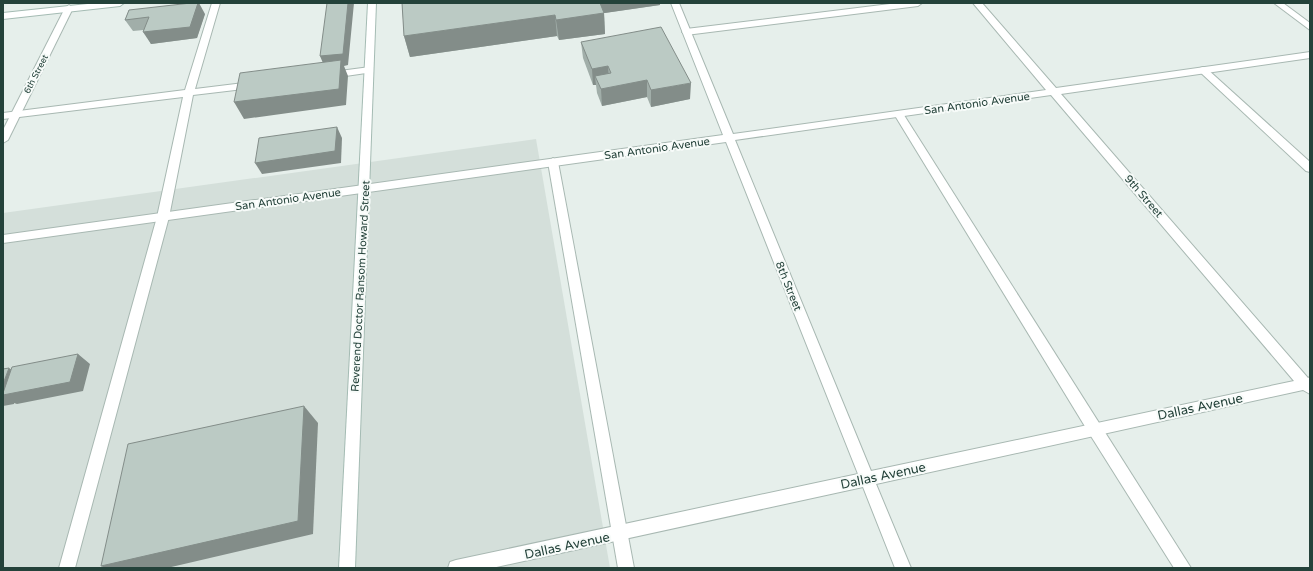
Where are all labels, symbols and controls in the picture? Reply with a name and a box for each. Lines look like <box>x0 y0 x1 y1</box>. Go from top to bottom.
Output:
street label: 6th Street <box>22 52 51 96</box>
street label: San Antonio Avenue <box>923 90 1031 117</box>
street label: San Antonio Avenue <box>603 135 711 162</box>
street label: 9th Street <box>1122 172 1166 220</box>
street label: Reverend Doctor Ransom Howard Street <box>348 180 373 392</box>
street label: San Antonio Avenue <box>234 186 342 213</box>
street label: 8th Street <box>773 260 804 313</box>
street label: Dallas Avenue <box>1156 390 1244 424</box>
street label: Dallas Avenue <box>839 459 927 493</box>
street label: Dallas Avenue <box>523 529 611 563</box>

